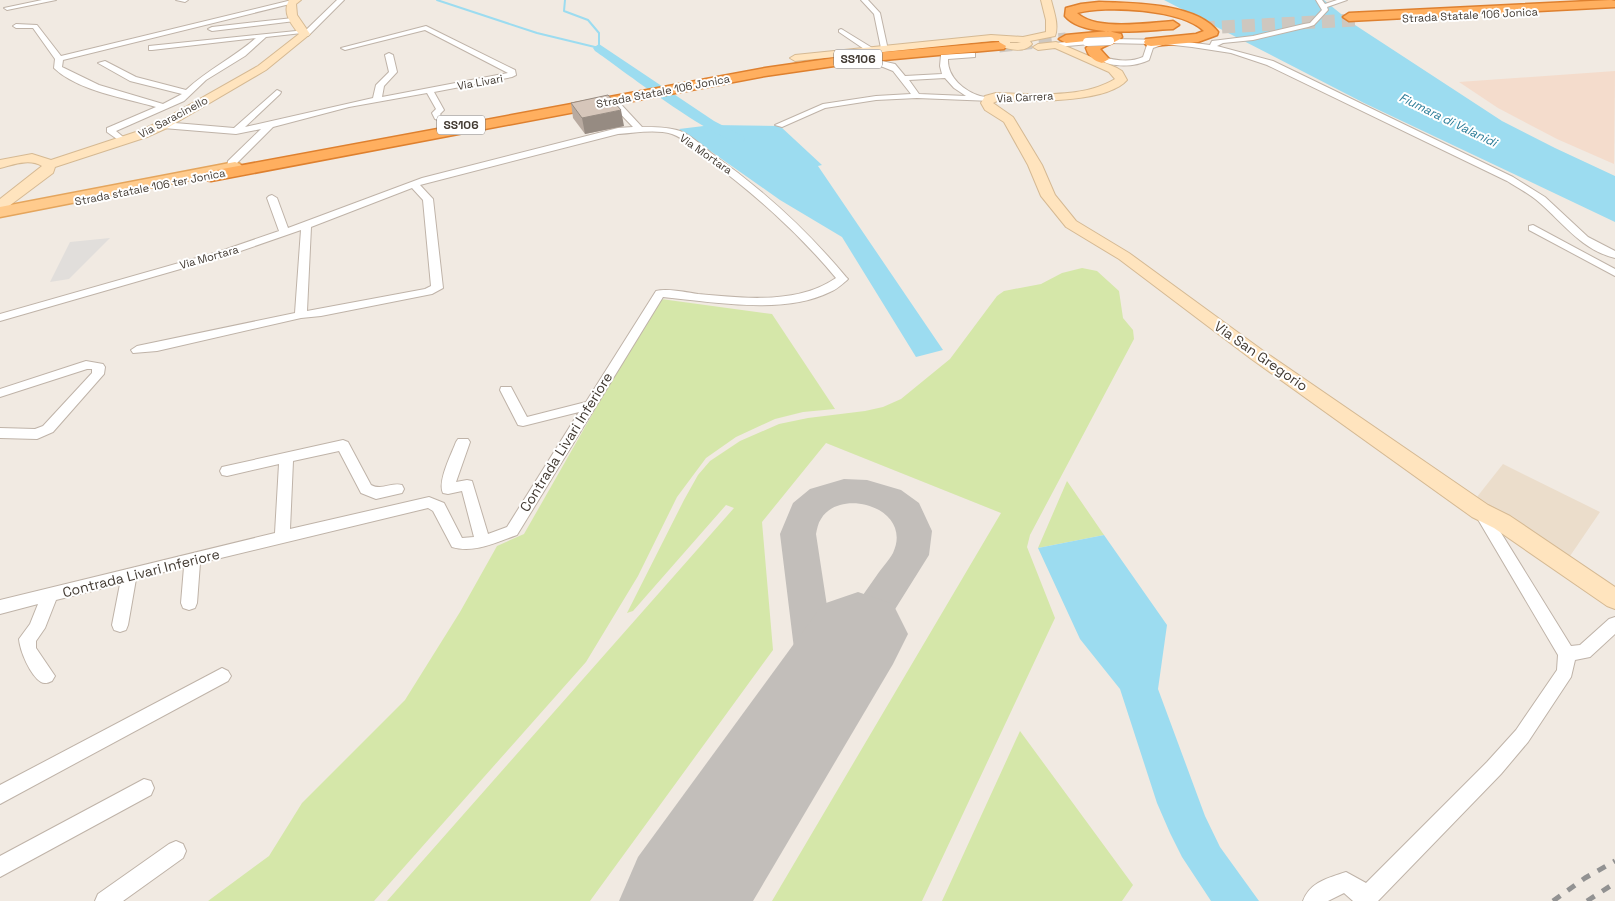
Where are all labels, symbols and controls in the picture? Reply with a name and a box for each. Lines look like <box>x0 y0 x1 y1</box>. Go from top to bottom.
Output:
street label: Strada Statale 106 Jonica <box>1402 4 1539 26</box>
road number: SS106 <box>834 50 882 68</box>
street label: Via Livari <box>456 71 504 93</box>
street label: Strada Statale 106 Jonica <box>595 71 732 111</box>
street label: Via Carrera <box>996 88 1054 105</box>
water label: Fiumara di Valanidi <box>1397 89 1501 151</box>
street label: Via Saracinello <box>136 93 210 141</box>
road number: SS106 <box>437 116 485 134</box>
street label: Via Mortara <box>677 131 735 178</box>
street label: Strada statale 106 ter Jonica <box>73 165 227 208</box>
street label: Via Mortara <box>178 242 241 272</box>
street label: Via San Gregorio <box>1211 317 1311 395</box>
street label: Contrada Livari Inferiore <box>516 369 616 515</box>
street label: Contrada Livari Inferiore <box>61 545 221 601</box>

